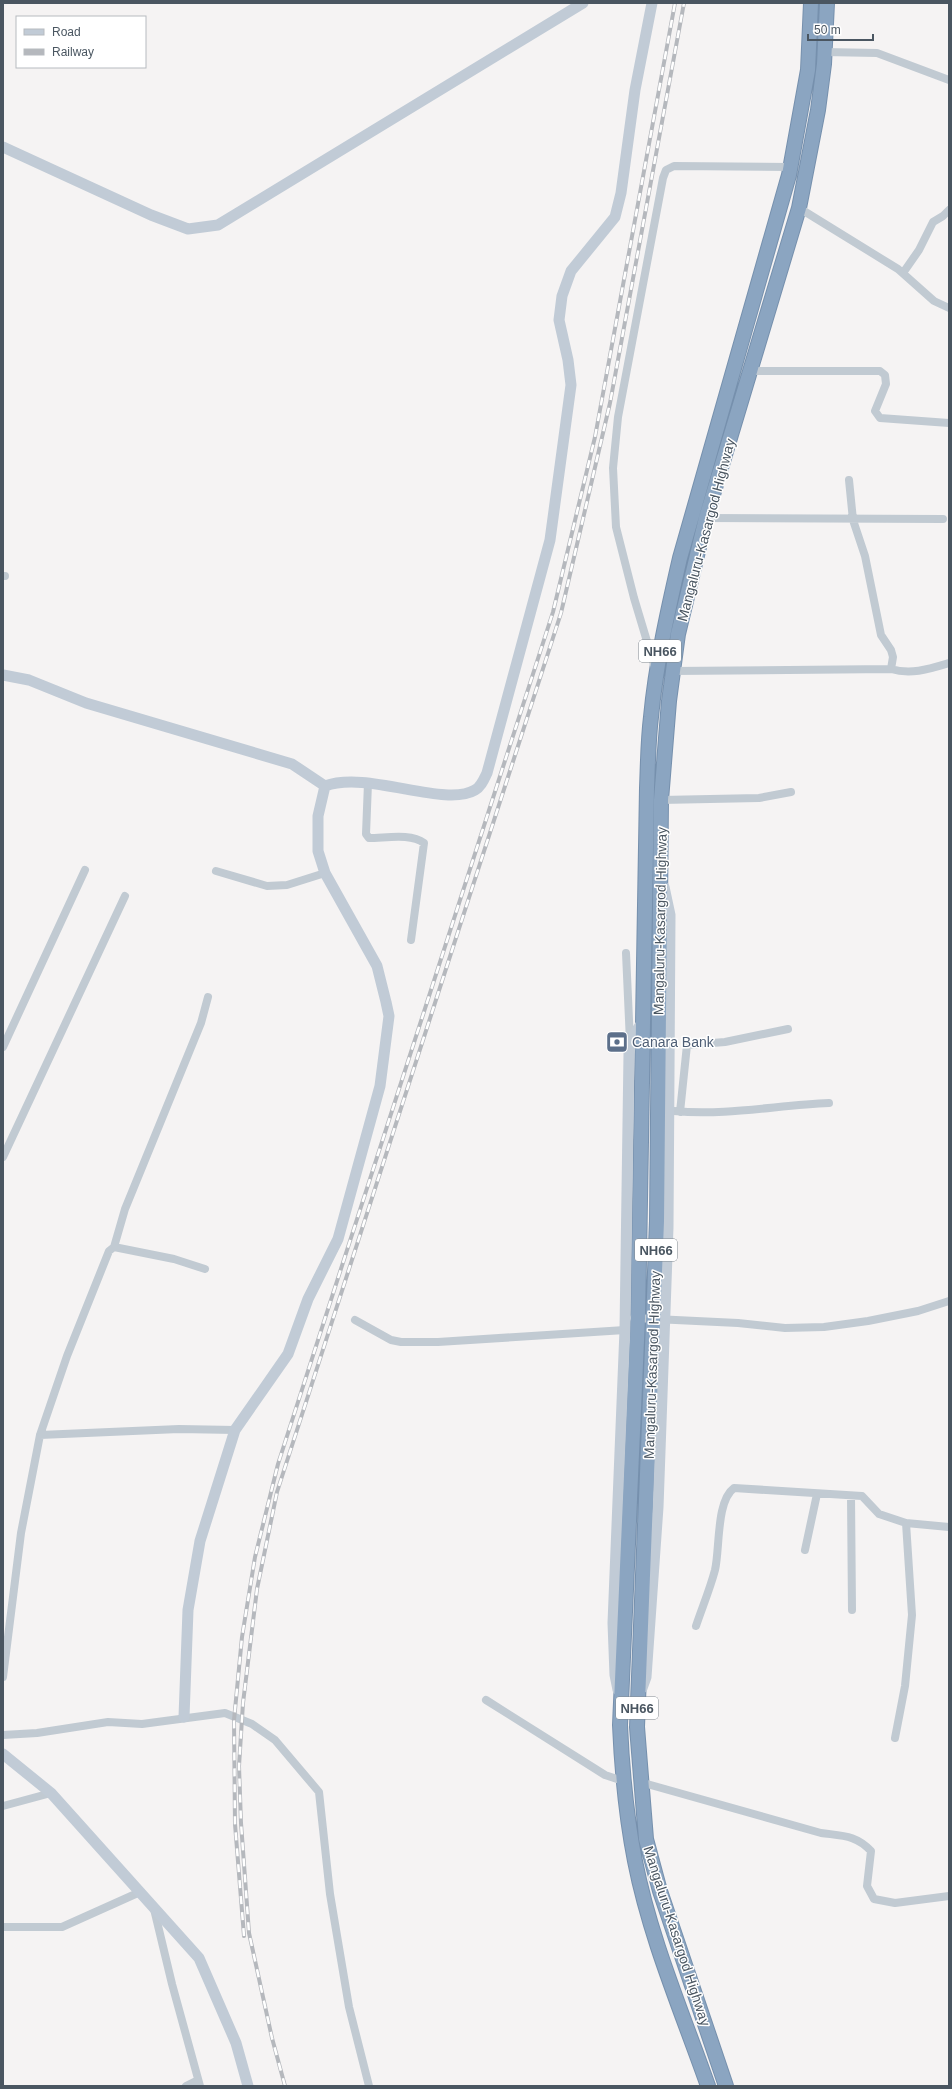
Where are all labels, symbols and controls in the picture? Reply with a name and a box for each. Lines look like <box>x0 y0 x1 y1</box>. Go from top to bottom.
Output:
legend <box>16 16 146 68</box>
scale bar <box>808 16 873 42</box>
text: 50 m <box>814 23 841 37</box>
text: Road <box>52 25 81 39</box>
text: Railway <box>52 45 94 59</box>
street label: Mangaluru-Kasargod Highway <box>674 437 738 623</box>
road number: NH66 <box>639 640 681 662</box>
street label: Mangaluru-Kasargod Highway <box>650 827 670 1015</box>
bank icon: Canara Bank <box>604 1029 630 1055</box>
place label: Canara Bank <box>632 1034 715 1050</box>
road number: NH66 <box>635 1239 677 1261</box>
street label: Mangaluru-Kasargod Highway <box>641 1271 663 1459</box>
road number: NH66 <box>616 1697 658 1719</box>
street label: Mangaluru-Kasargod Highway <box>640 1844 714 2028</box>

